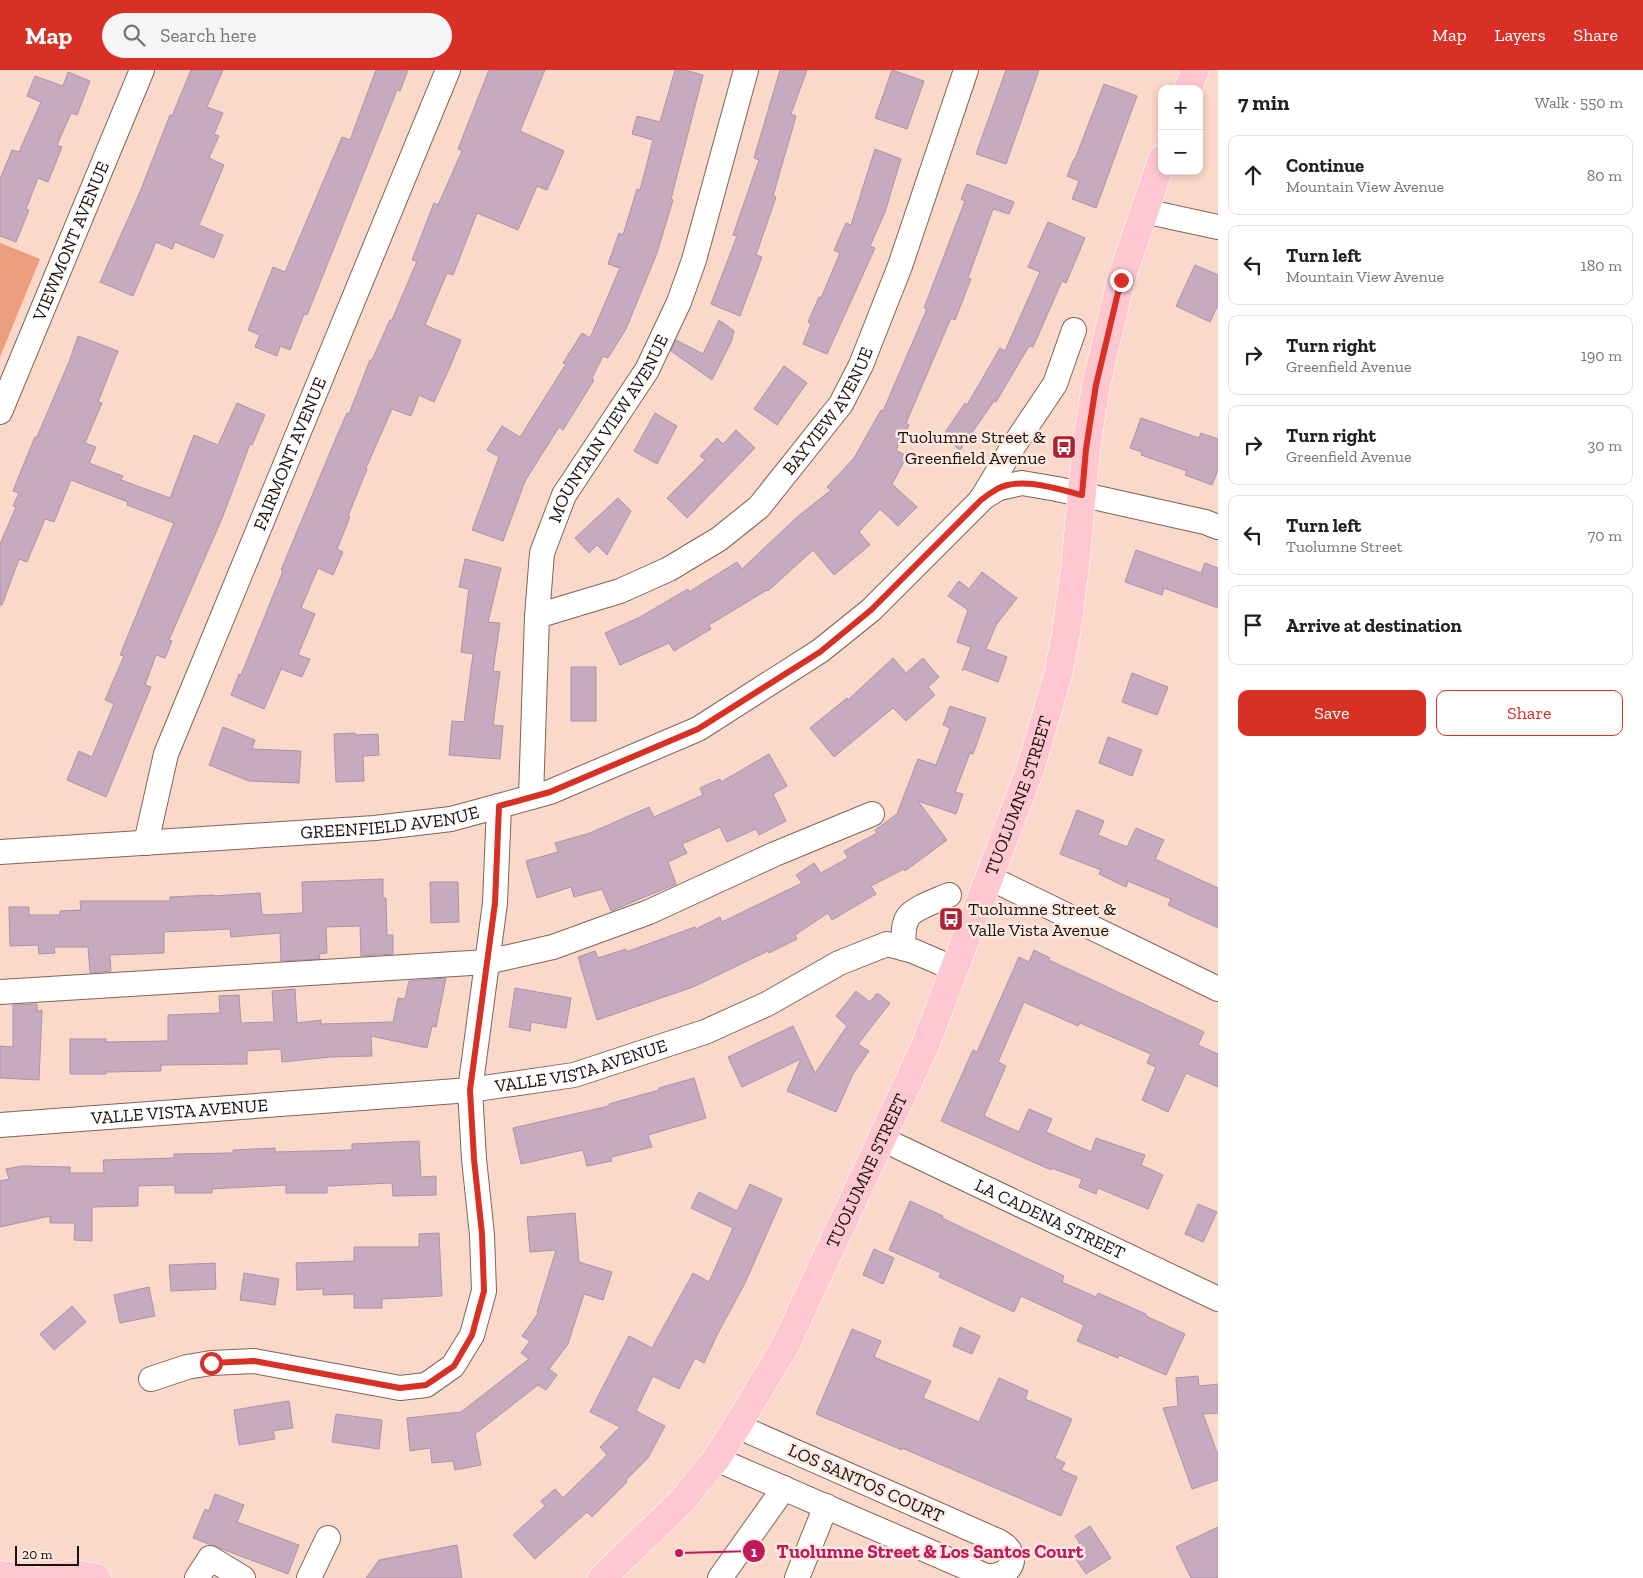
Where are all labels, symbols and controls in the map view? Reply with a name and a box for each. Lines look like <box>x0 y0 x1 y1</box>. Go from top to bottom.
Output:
search box <box>102 13 452 58</box>
text: Map <box>25 21 72 50</box>
icon: search <box>120 21 148 49</box>
text: Search here <box>160 24 257 47</box>
text: Map <box>1432 24 1467 46</box>
text: Layers <box>1495 24 1546 46</box>
text: Share <box>1574 24 1618 46</box>
map controls <box>1158 85 1203 175</box>
button: + <box>1158 85 1203 130</box>
text: 7 min <box>1238 90 1289 115</box>
text: Walk · 550 m <box>1535 93 1623 112</box>
button: − <box>1158 130 1203 175</box>
text: Continue <box>1286 154 1364 177</box>
street label: VIEWMONT AVENUE <box>28 158 114 325</box>
icon: ahead <box>1239 161 1267 189</box>
text: 80 m <box>1587 166 1622 185</box>
text: Mountain View Avenue <box>1286 177 1444 196</box>
text: Turn left <box>1286 244 1361 267</box>
icon: left <box>1239 251 1267 279</box>
text: 180 m <box>1581 256 1622 275</box>
text: Mountain View Avenue <box>1286 267 1444 286</box>
route end <box>1110 269 1133 292</box>
street label: MOUNTAIN VIEW AVENUE <box>544 331 673 526</box>
text: Turn right <box>1286 334 1376 357</box>
icon: right <box>1239 341 1267 369</box>
street label: BAYVIEW AVENUE <box>778 344 878 479</box>
text: 190 m <box>1581 346 1622 365</box>
text: Greenfield Avenue <box>1286 357 1412 376</box>
street label: FAIRMONT AVENUE <box>248 374 331 534</box>
text: Turn right <box>1286 424 1376 447</box>
place label: Tuolumne Street & Greenfield Avenue <box>898 426 1046 469</box>
icon: right <box>1239 431 1267 459</box>
bus stop icon: Tuolumne Street & Greenfield Avenue <box>1051 434 1077 460</box>
text: 30 m <box>1588 436 1622 455</box>
text: Greenfield Avenue <box>1286 447 1412 466</box>
text: Turn left <box>1286 514 1361 537</box>
icon: left <box>1239 521 1267 549</box>
text: 70 m <box>1588 526 1622 545</box>
text: Tuolumne Street <box>1286 537 1403 556</box>
icon: arrive <box>1239 611 1267 639</box>
text: Arrive at destination <box>1286 614 1462 637</box>
button: Save <box>1238 690 1426 736</box>
button: Share <box>1436 690 1623 736</box>
street label: TUOLUMNE STREET <box>980 713 1056 878</box>
street label: GREENFIELD AVENUE <box>300 801 482 844</box>
place label: Tuolumne Street & Valle Vista Avenue <box>967 898 1116 941</box>
bus stop icon: Tuolumne Street & Valle Vista Avenue <box>938 906 964 932</box>
street label: VALLE VISTA AVENUE <box>492 1034 670 1097</box>
street label: TUOLUMNE STREET <box>821 1090 912 1251</box>
street label: VALLE VISTA AVENUE <box>89 1094 269 1129</box>
street label: LA CADENA STREET <box>971 1174 1129 1264</box>
route start <box>200 1352 223 1375</box>
street label: LOS SANTOS COURT <box>785 1439 947 1527</box>
callout: Tuolumne Street & Los Santos Court <box>741 1534 1093 1568</box>
text: Tuolumne Street & Los Santos Court <box>777 1540 1084 1563</box>
scale bar <box>15 1543 79 1566</box>
text: 1 <box>751 1543 757 1561</box>
text: 20 m <box>22 1546 53 1563</box>

